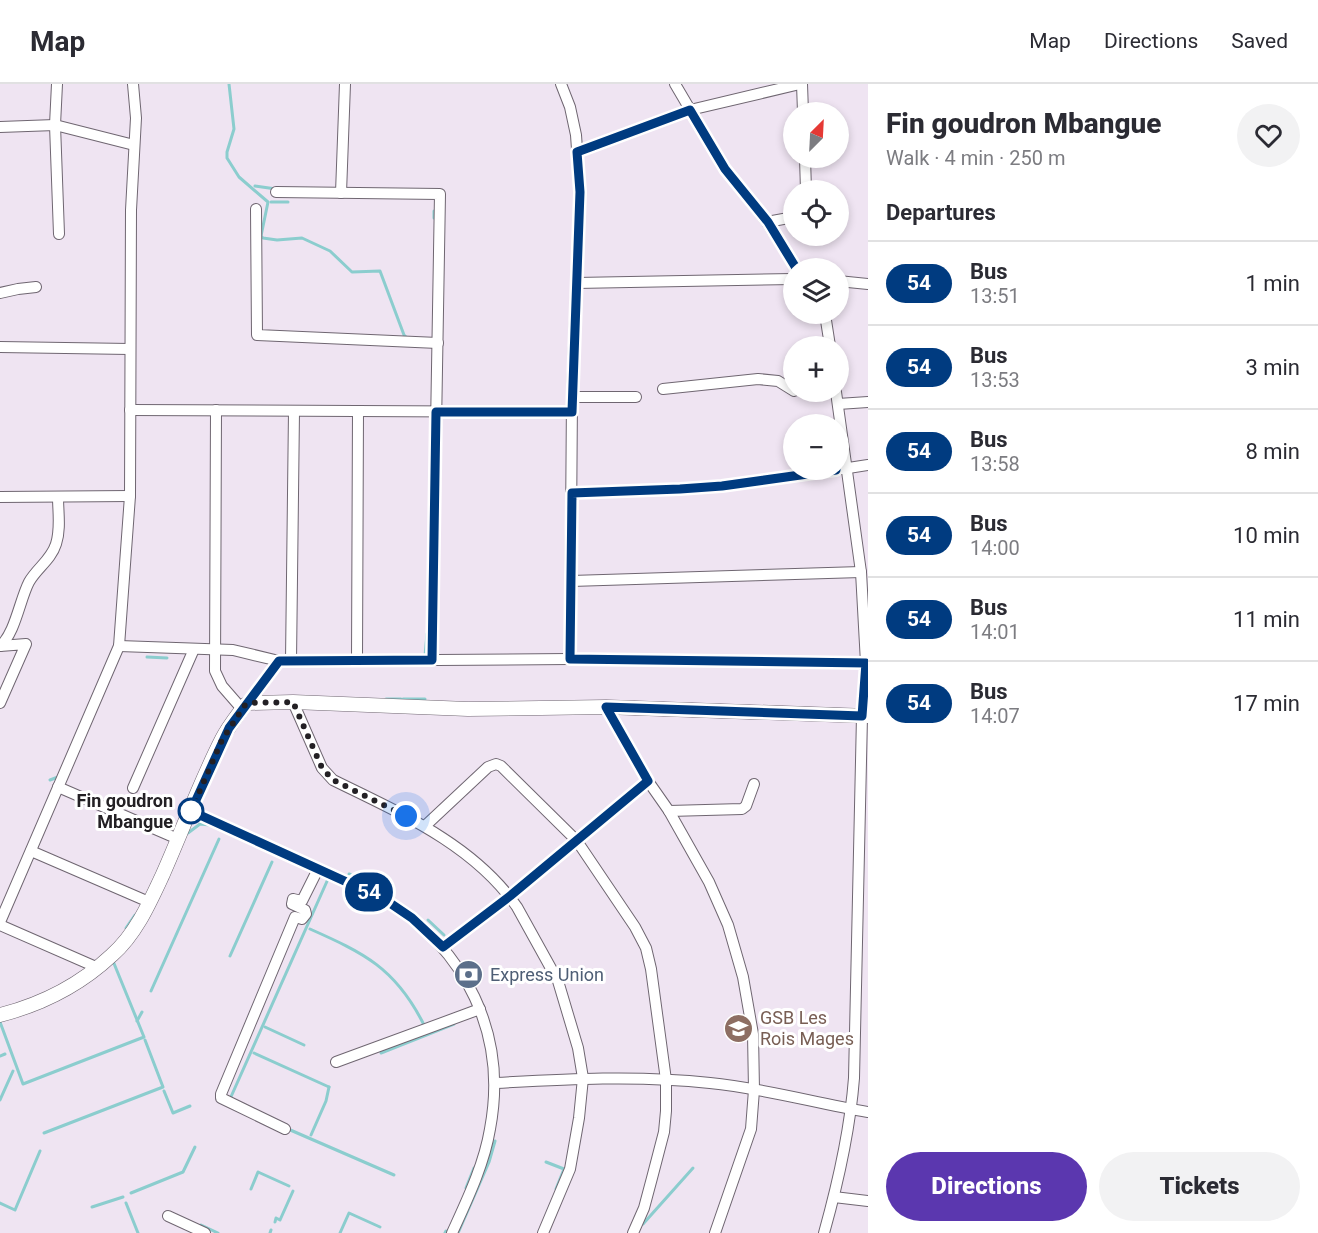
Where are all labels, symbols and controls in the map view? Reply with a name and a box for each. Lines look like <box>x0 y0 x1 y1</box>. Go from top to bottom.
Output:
text: Map <box>30 25 85 58</box>
text: Map <box>1029 29 1071 53</box>
text: Directions <box>1104 29 1198 53</box>
text: Saved <box>1231 29 1288 53</box>
north arrow <box>783 102 849 168</box>
map controls <box>783 102 849 480</box>
button: heart <box>1237 104 1300 167</box>
text: Fin goudron Mbangue <box>886 107 1161 140</box>
text: Walk · 4 min · 250 m <box>886 146 1065 170</box>
button: locate <box>783 180 849 246</box>
text: Departures <box>886 200 996 225</box>
button: layers <box>783 258 849 324</box>
text: Bus <box>970 259 1008 284</box>
text: 54 <box>907 271 931 295</box>
text: 1 min <box>1245 271 1300 296</box>
text: 13:51 <box>970 284 1020 308</box>
button: + <box>783 336 849 402</box>
text: Bus <box>970 343 1008 368</box>
text: 54 <box>907 355 931 379</box>
text: 3 min <box>1245 355 1300 380</box>
text: 13:53 <box>970 368 1020 392</box>
button: − <box>783 414 849 480</box>
text: Bus <box>970 427 1008 452</box>
text: 54 <box>907 439 931 463</box>
text: 8 min <box>1245 439 1300 464</box>
text: 13:58 <box>970 452 1020 476</box>
text: Bus <box>970 511 1008 536</box>
text: 54 <box>907 523 931 547</box>
text: 10 min <box>1233 523 1300 548</box>
text: 14:00 <box>970 536 1020 560</box>
text: Bus <box>970 595 1008 620</box>
text: 54 <box>907 607 931 631</box>
text: 11 min <box>1233 607 1300 632</box>
text: 14:01 <box>970 620 1020 644</box>
text: Bus <box>970 679 1008 704</box>
text: 54 <box>907 691 931 715</box>
text: 17 min <box>1233 691 1300 716</box>
text: 14:07 <box>970 704 1020 728</box>
place label: Fin goudron Mbangue <box>77 790 173 832</box>
marker: Fin goudron Mbangue <box>178 798 204 824</box>
your location <box>391 801 421 831</box>
line badge: 54 <box>342 872 396 912</box>
text: 54 <box>357 880 381 904</box>
bank icon: Express Union <box>453 959 485 991</box>
place label: Express Union <box>490 964 604 985</box>
place label: GSB Les Rois Mages <box>760 1007 854 1049</box>
school or university icon: GSB Les Rois Mages <box>723 1012 755 1044</box>
button: Directions <box>886 1152 1087 1221</box>
button: Tickets <box>1099 1152 1300 1221</box>

